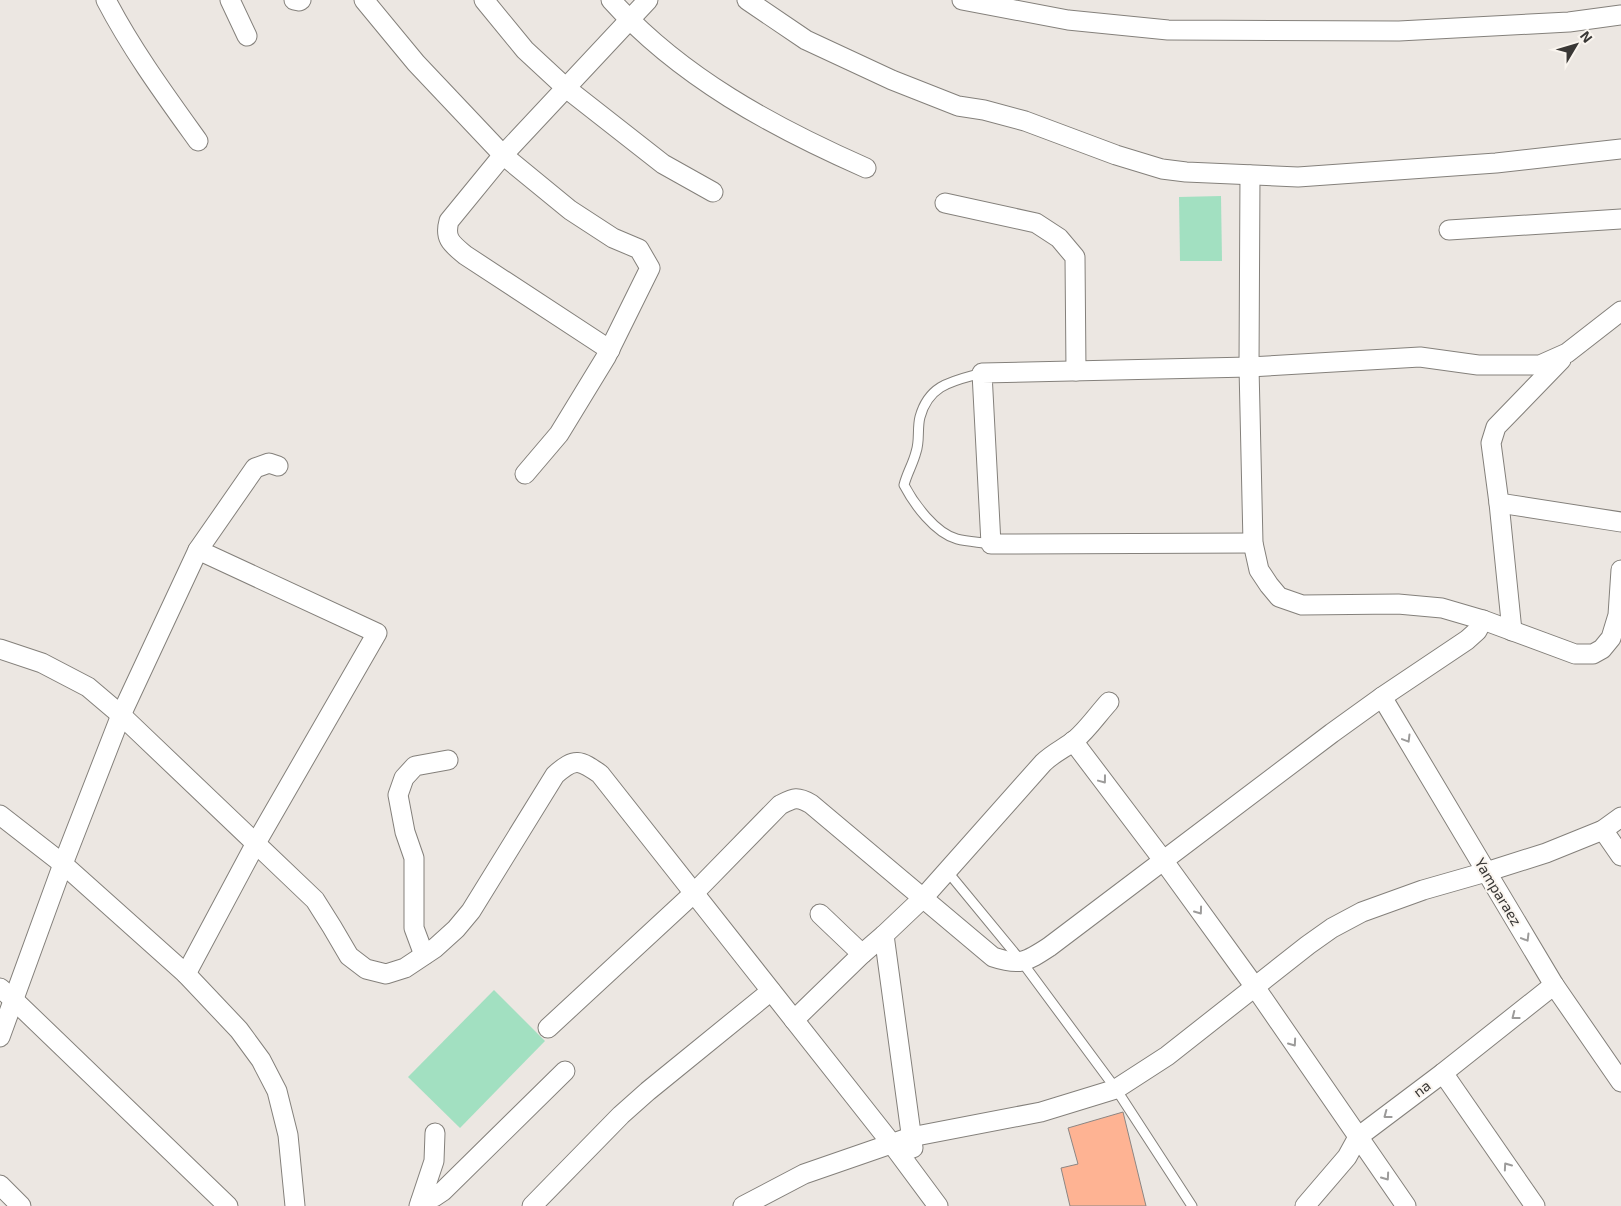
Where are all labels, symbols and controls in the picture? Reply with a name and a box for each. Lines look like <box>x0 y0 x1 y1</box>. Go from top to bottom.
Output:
north arrow <box>1551 20 1601 70</box>
text: N <box>1577 27 1596 46</box>
one-way arrow <box>1401 733 1411 742</box>
one-way arrow <box>1097 774 1105 783</box>
street label: Yamparaez <box>1472 854 1526 929</box>
one-way arrow <box>1193 905 1203 914</box>
one-way arrow <box>1520 933 1530 942</box>
one-way arrow <box>1512 1010 1521 1018</box>
one-way arrow <box>1287 1037 1296 1047</box>
street label: na <box>1409 1076 1434 1100</box>
one-way arrow <box>1383 1109 1393 1118</box>
one-way arrow <box>1504 1162 1513 1172</box>
one-way arrow <box>1380 1171 1389 1181</box>

